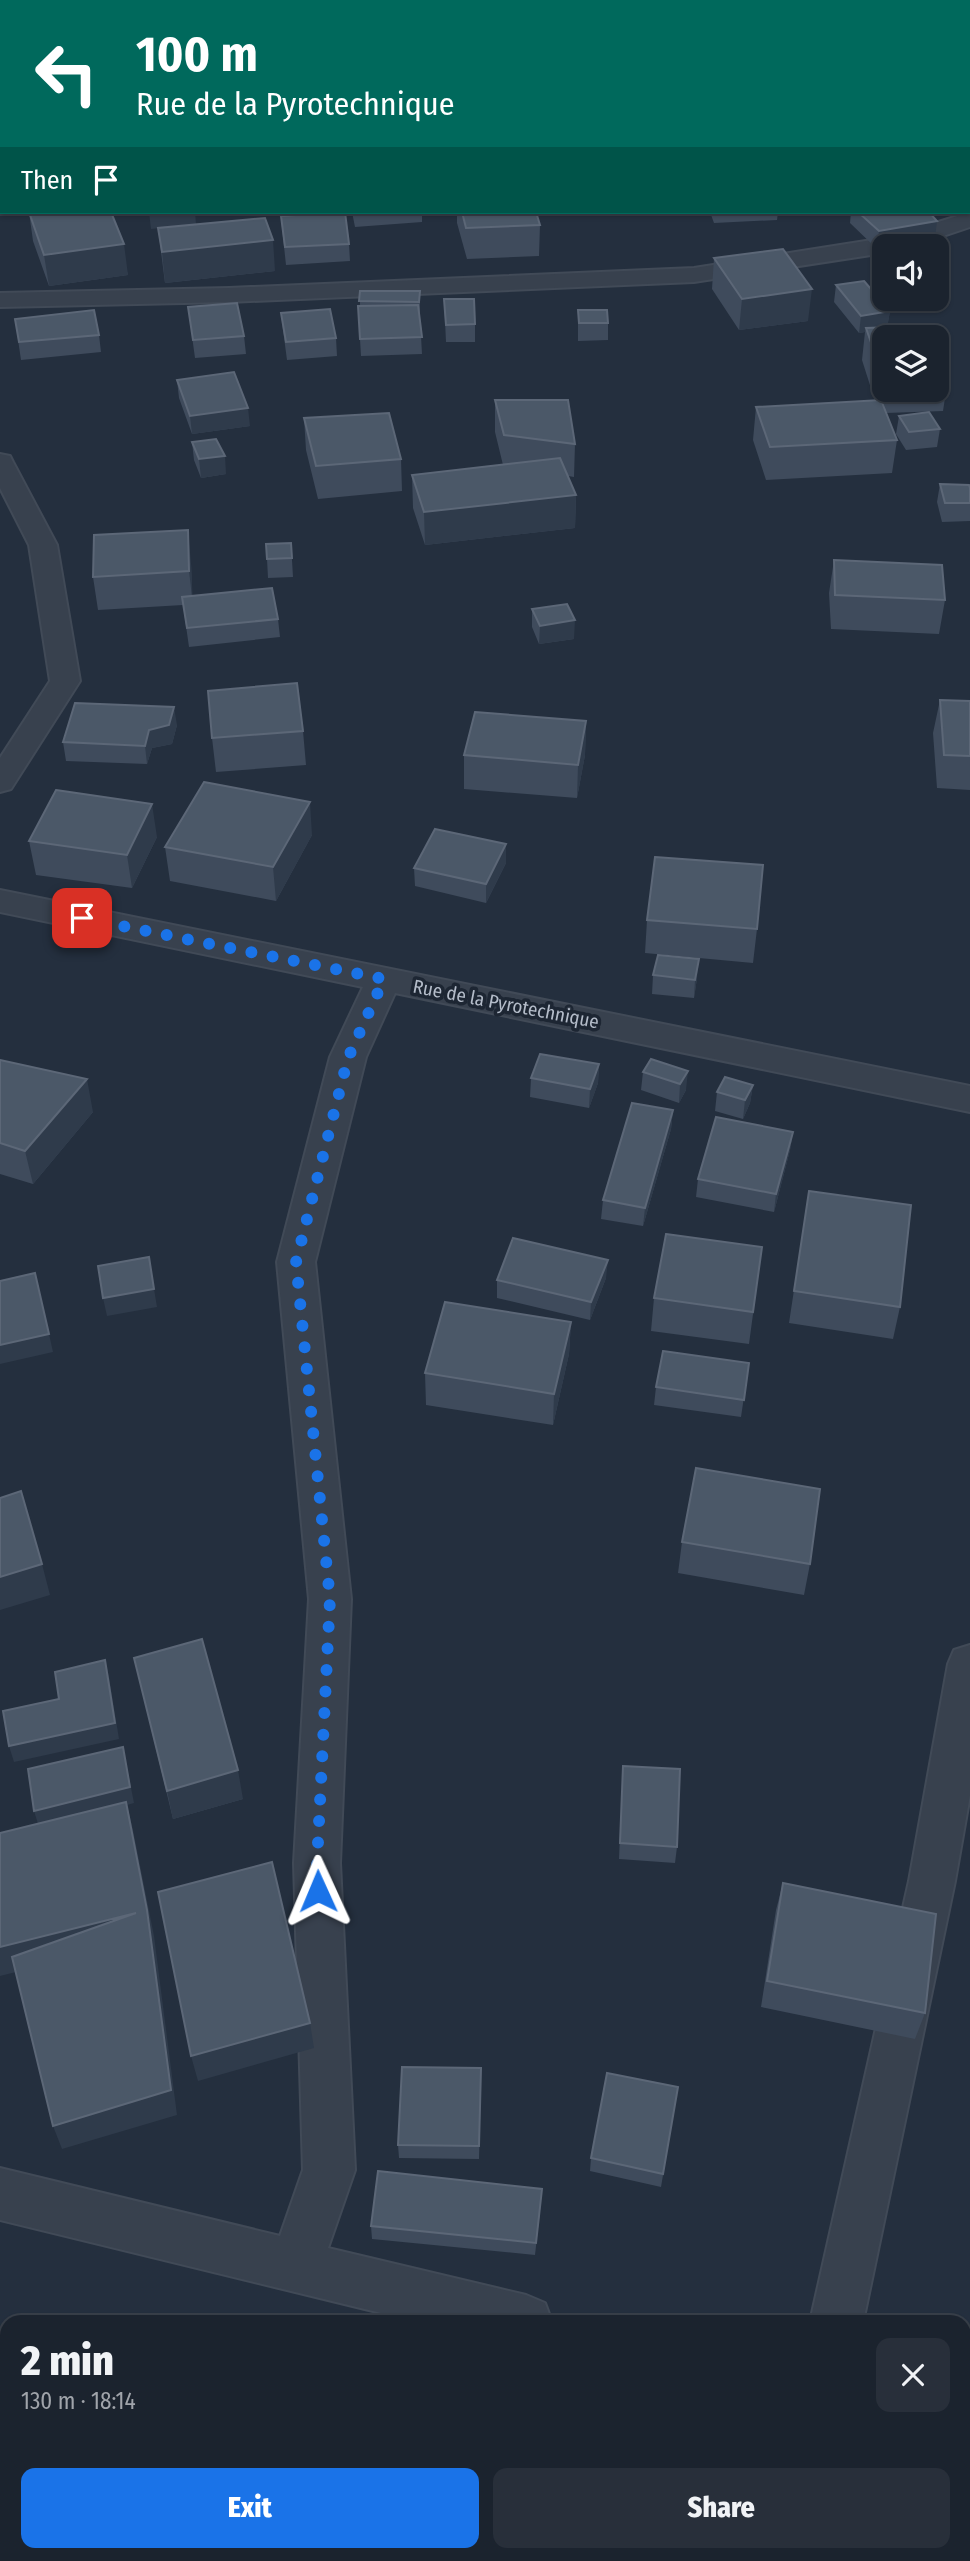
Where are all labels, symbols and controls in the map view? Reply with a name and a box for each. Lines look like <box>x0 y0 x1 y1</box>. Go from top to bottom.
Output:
text: 100 m <box>136 25 258 84</box>
icon: left <box>21 28 112 119</box>
text: Rue de la Pyrotechnique <box>136 85 454 123</box>
icon: arrive <box>87 161 125 199</box>
text: Then <box>21 165 73 196</box>
map controls <box>872 234 949 402</box>
button: sound <box>872 234 949 311</box>
button: layers <box>872 325 949 402</box>
pin <box>52 888 112 948</box>
icon: arrive <box>63 899 101 937</box>
street label: Rue de la Pyrotechnique <box>411 975 601 1033</box>
position arrow <box>281 1854 355 1928</box>
text: 2 min <box>21 2336 114 2386</box>
button: close <box>876 2338 950 2412</box>
text: 130 m · 18:14 <box>21 2387 136 2415</box>
button: Exit <box>21 2468 479 2548</box>
button: Share <box>493 2468 950 2548</box>

